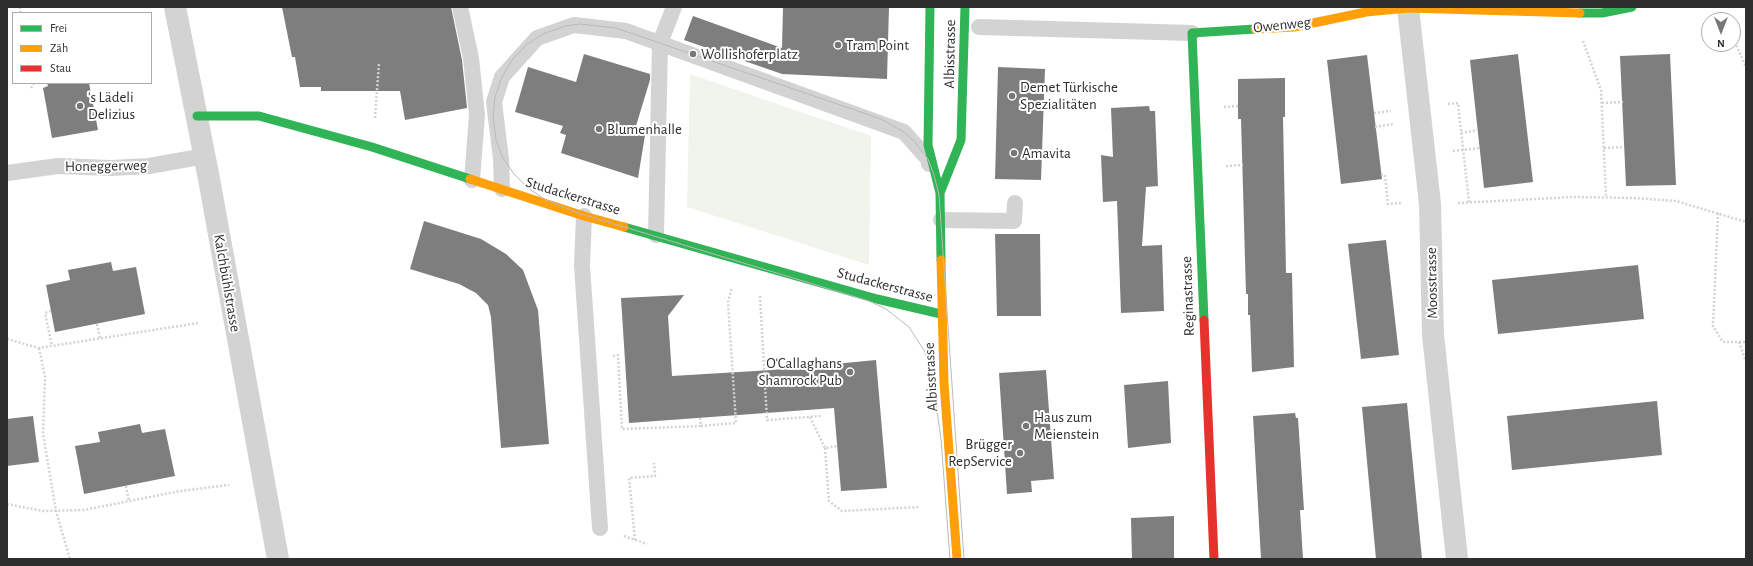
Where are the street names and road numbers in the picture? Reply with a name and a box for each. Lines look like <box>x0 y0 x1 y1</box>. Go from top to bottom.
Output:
street label: Owenweg <box>1252 13 1312 37</box>
street label: Albisstrasse <box>940 19 960 89</box>
street label: Honeggerweg <box>65 156 147 176</box>
street label: Studackerstrasse <box>523 173 623 219</box>
street label: Kalchbühlstrasse <box>210 233 244 333</box>
street label: Moosstrasse <box>1422 247 1442 319</box>
street label: Reginastrasse <box>1178 256 1198 336</box>
street label: Studackerstrasse <box>835 264 935 306</box>
street label: Albisstrasse <box>920 342 942 412</box>

